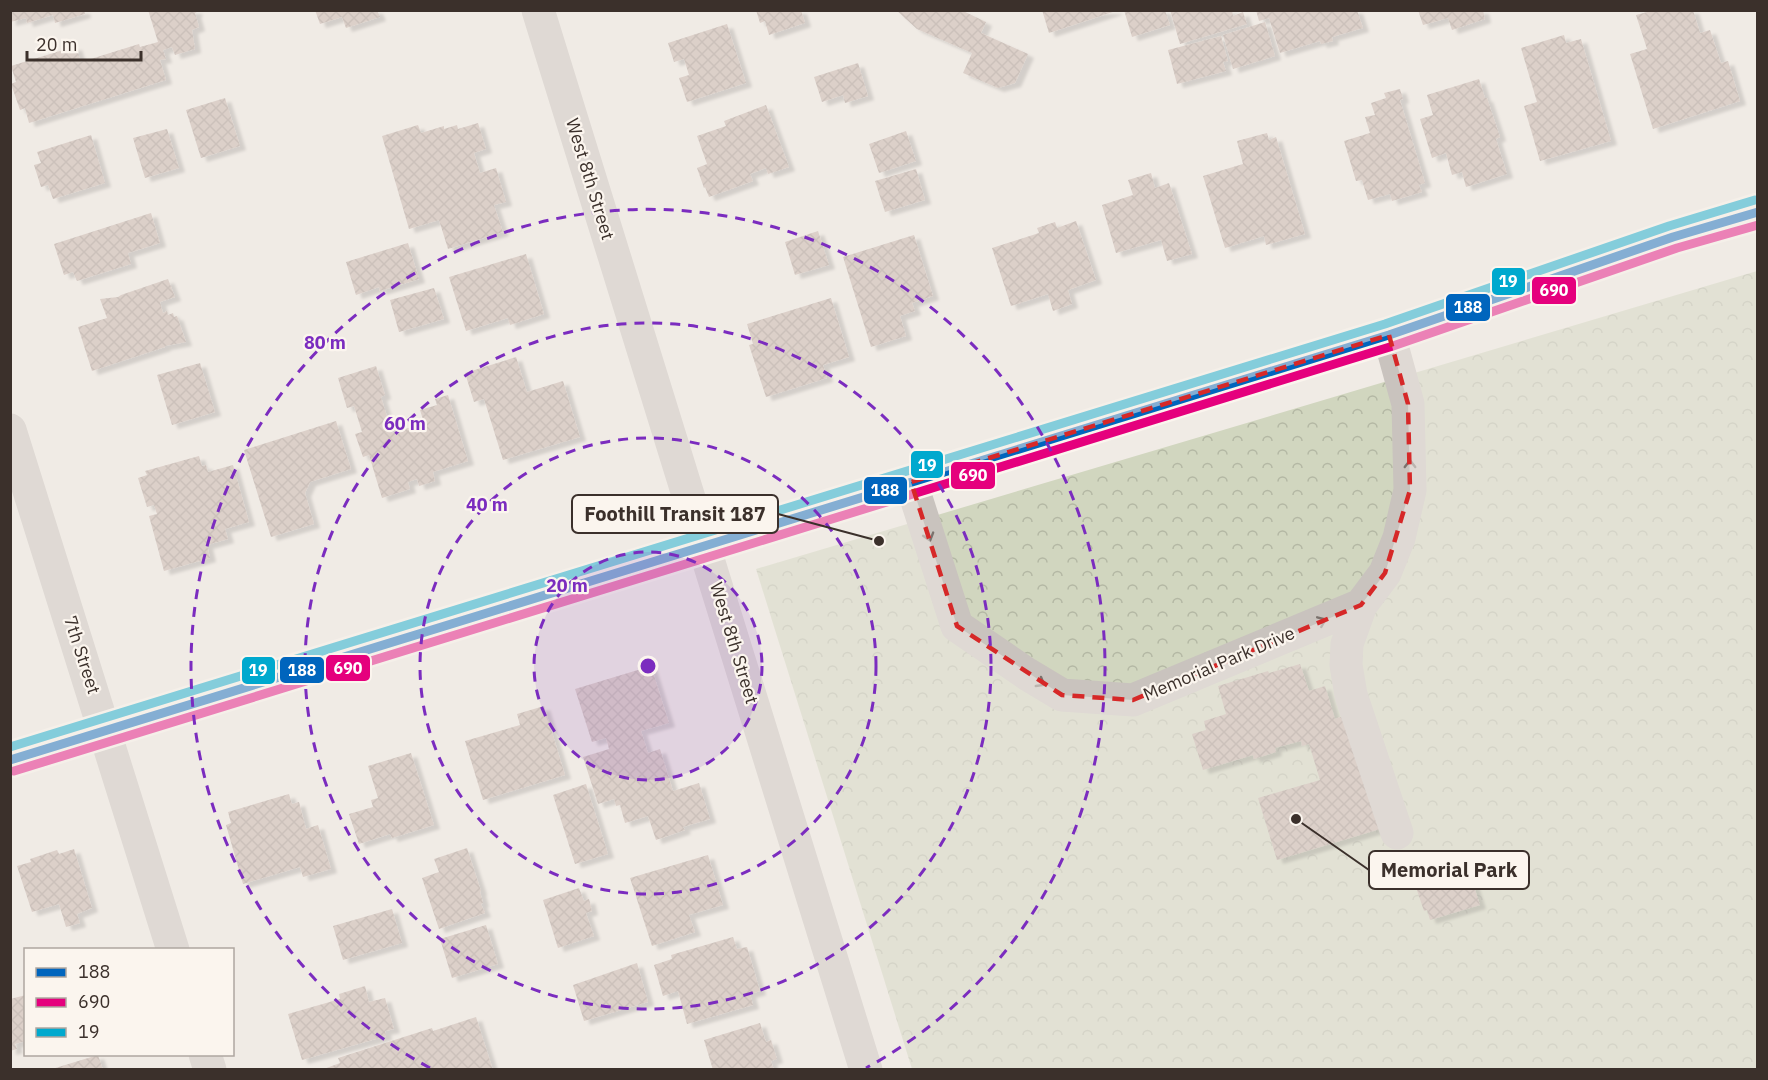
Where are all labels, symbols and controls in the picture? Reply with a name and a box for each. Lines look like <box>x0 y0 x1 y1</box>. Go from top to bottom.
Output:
scale bar <box>27 24 141 62</box>
text: 20 m <box>36 33 78 56</box>
street label: West 8th Street <box>561 115 620 242</box>
line badge: 19 <box>1491 267 1526 296</box>
text: 19 <box>1498 271 1518 291</box>
line badge: 690 <box>1531 276 1577 305</box>
text: 690 <box>1540 280 1569 300</box>
line badge: 188 <box>1445 293 1491 322</box>
text: 188 <box>1454 297 1482 317</box>
text: 80 m <box>304 331 346 354</box>
text: 60 m <box>384 412 426 435</box>
line badge: 19 <box>910 450 944 479</box>
text: 19 <box>917 455 937 475</box>
one-way arrow <box>1404 460 1416 469</box>
line badge: 690 <box>950 461 996 490</box>
text: 690 <box>959 465 988 485</box>
line badge: 188 <box>863 476 908 505</box>
text: 188 <box>871 480 899 500</box>
text: 40 m <box>466 493 508 516</box>
callout: Foothill Transit 187 <box>572 495 778 533</box>
text: Foothill Transit 187 <box>584 500 766 527</box>
one-way arrow <box>922 531 934 542</box>
text: 20 m <box>546 574 588 597</box>
street label: West 8th Street <box>705 579 764 706</box>
street label: 7th Street <box>59 613 106 697</box>
one-way arrow <box>1316 616 1327 628</box>
street label: Memorial Park Drive <box>1139 621 1298 706</box>
line badge: 690 <box>325 654 371 682</box>
line badge: 19 <box>241 656 276 685</box>
line badge: 188 <box>279 656 325 684</box>
centre of rings <box>638 656 658 676</box>
text: 690 <box>334 658 363 678</box>
text: 19 <box>248 660 268 680</box>
text: 188 <box>288 660 316 680</box>
one-way arrow <box>1035 676 1045 687</box>
callout: Memorial Park <box>1369 851 1529 889</box>
text: Memorial Park <box>1381 856 1518 883</box>
legend <box>24 948 234 1056</box>
text: 188 <box>78 960 110 983</box>
text: 690 <box>78 990 110 1013</box>
text: 19 <box>78 1020 100 1043</box>

